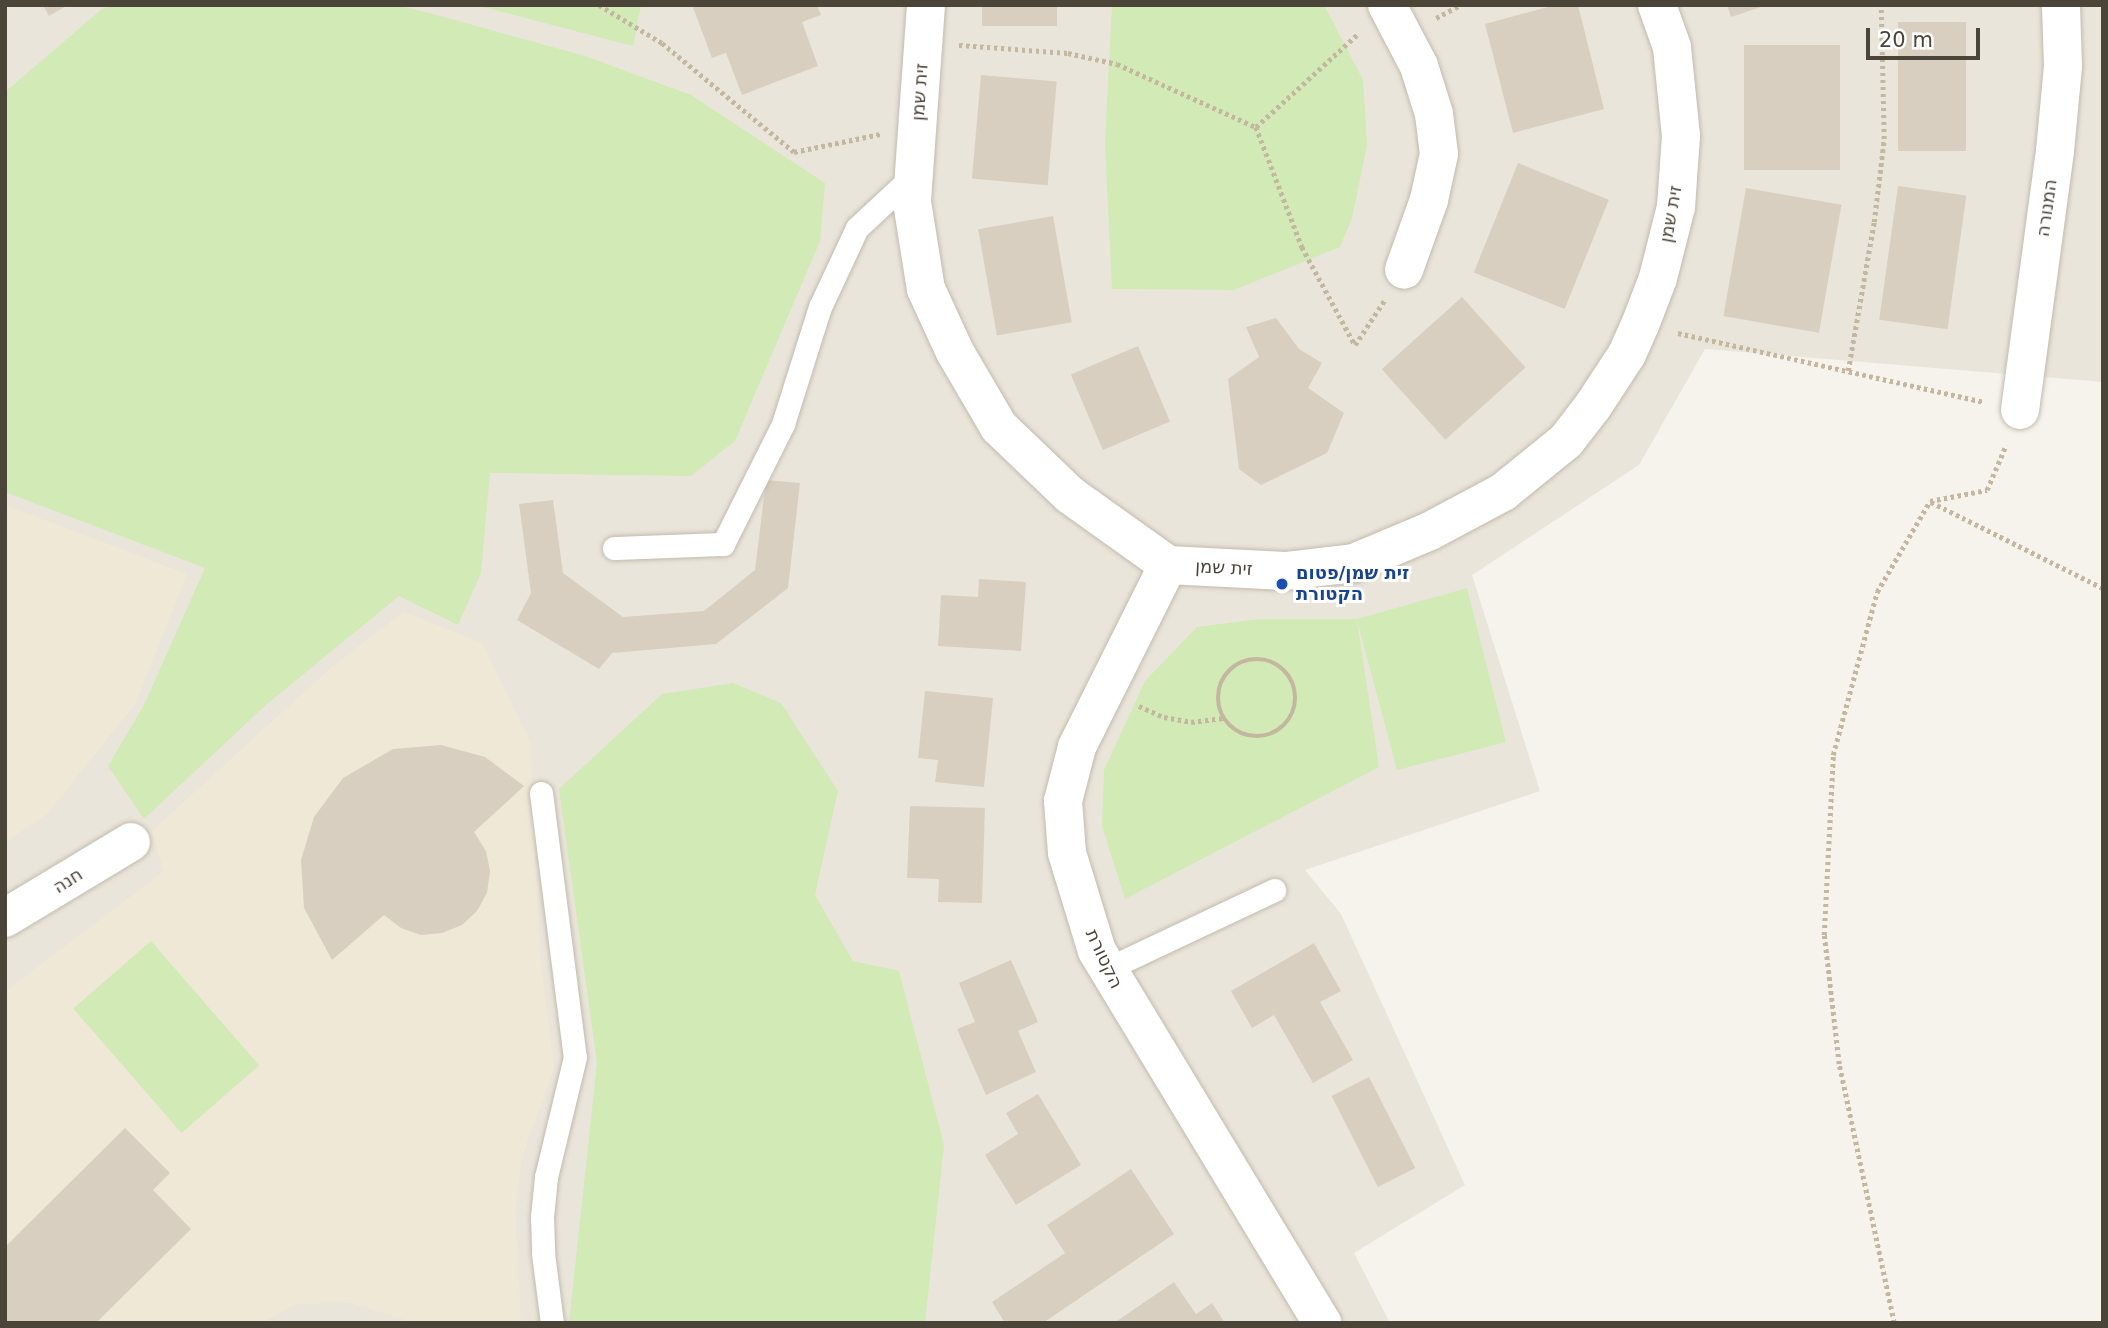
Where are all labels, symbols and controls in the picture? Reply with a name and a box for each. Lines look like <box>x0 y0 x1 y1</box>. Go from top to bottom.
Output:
scale bar <box>1870 14 1984 58</box>
text: 20 m <box>1879 28 1933 52</box>
street label: זית שמן <box>907 62 933 122</box>
street label: המנורה <box>2032 178 2062 238</box>
street label: זית שמן <box>1655 184 1687 244</box>
street label: זית שמן <box>1195 556 1253 580</box>
place label: זית שמן/פטום הקטורת <box>1296 563 1409 606</box>
marker: זית שמן/פטום הקטורת <box>1274 576 1290 592</box>
street label: חנה <box>49 864 87 898</box>
street label: הקטורת <box>1081 926 1127 992</box>

